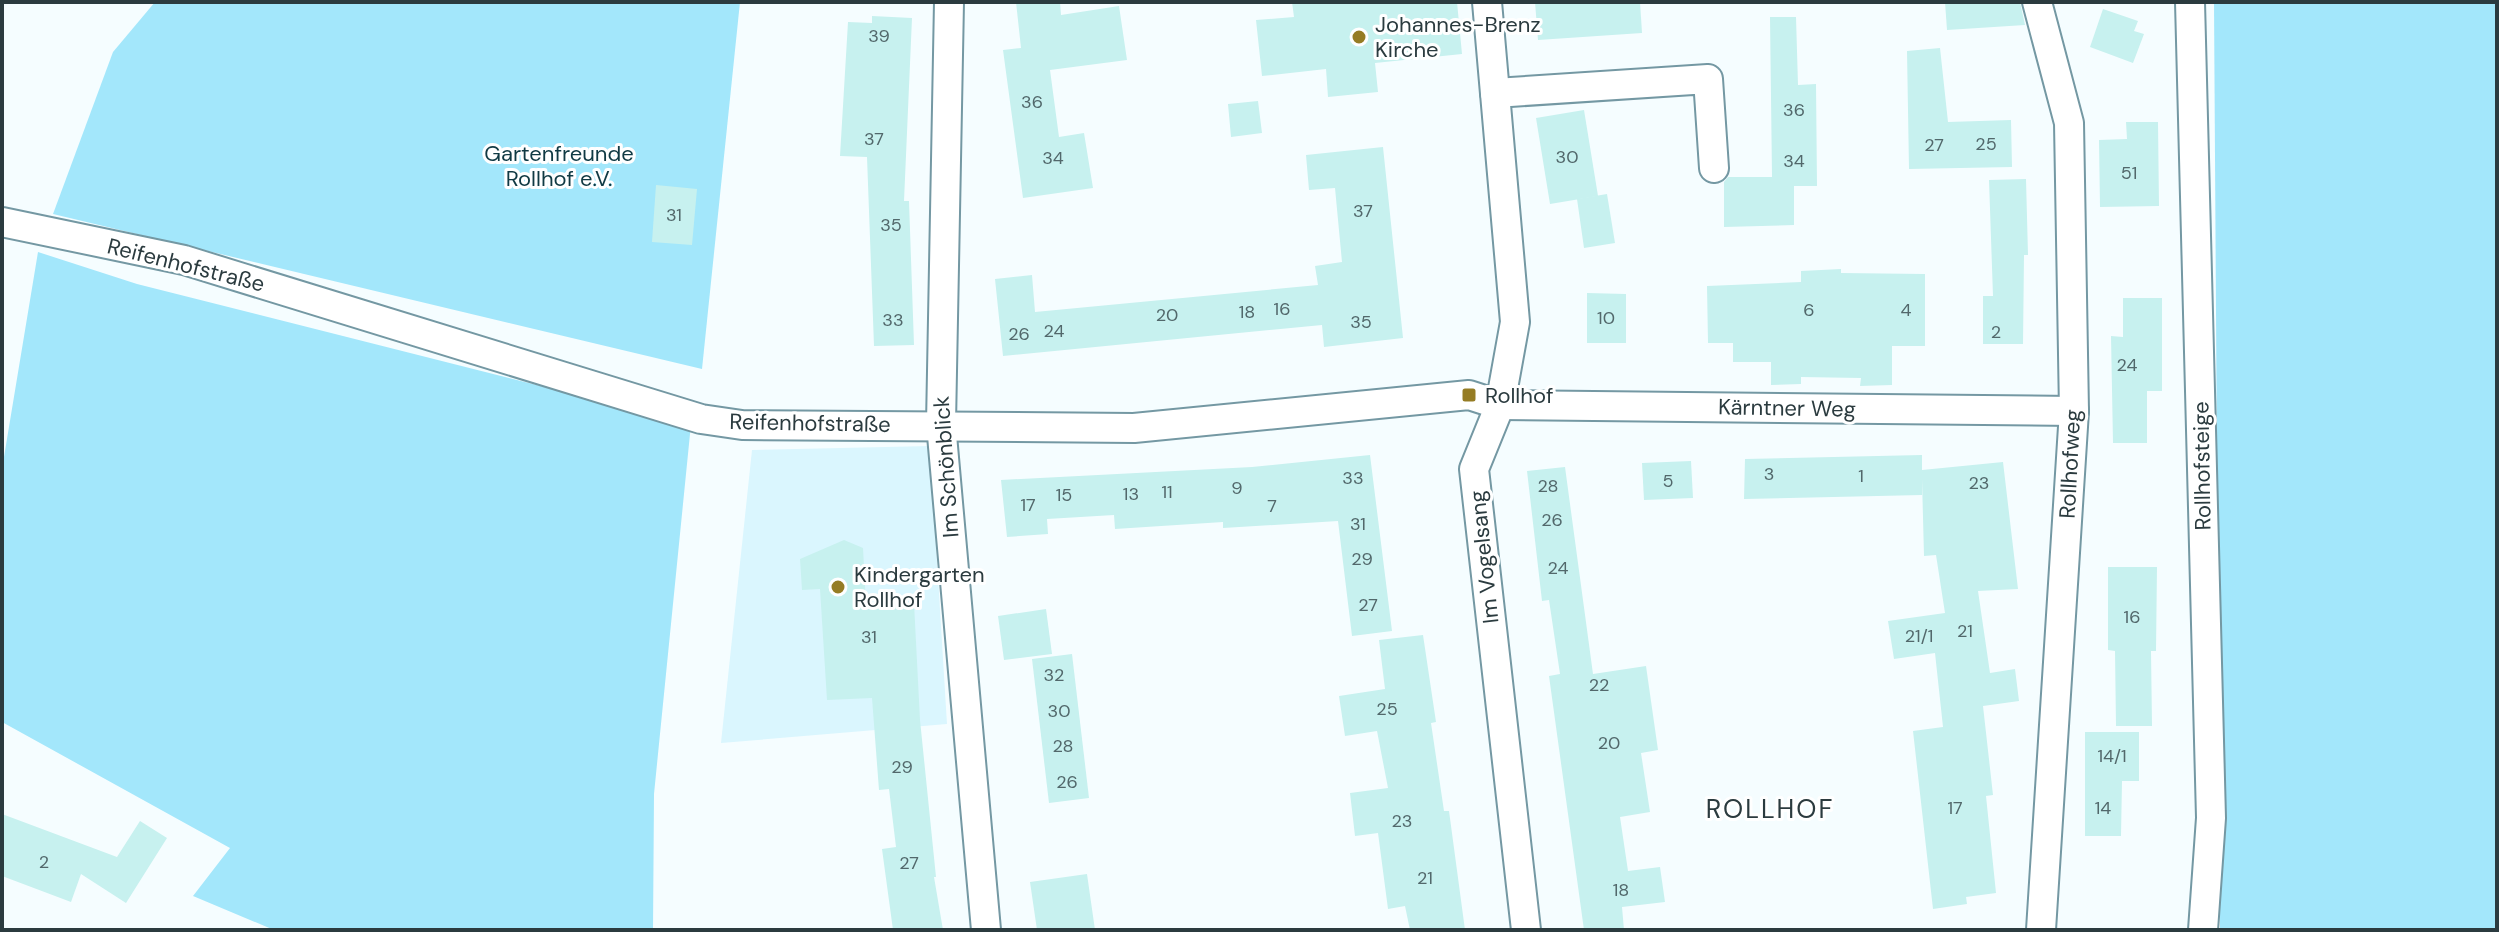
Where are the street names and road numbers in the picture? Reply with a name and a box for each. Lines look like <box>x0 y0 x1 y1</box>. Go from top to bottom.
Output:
street label: Reifenhofstraße <box>104 231 268 299</box>
street label: Kärntner Weg <box>1718 392 1856 424</box>
street label: Im Schönblick <box>927 395 965 539</box>
street label: Rollhofsteige <box>2186 401 2218 531</box>
street label: Reifenhofstraße <box>729 407 891 439</box>
street label: Rollhofweg <box>2053 409 2087 519</box>
street label: Im Vogelsang <box>1463 489 1505 625</box>

